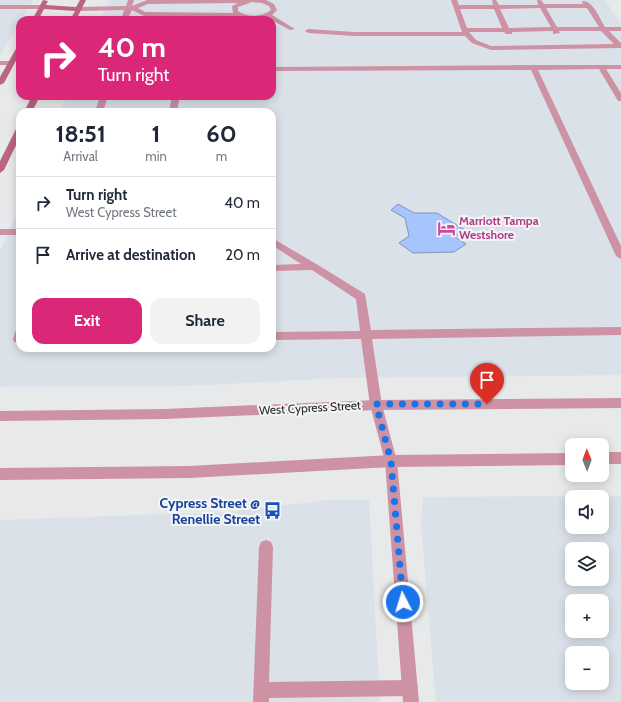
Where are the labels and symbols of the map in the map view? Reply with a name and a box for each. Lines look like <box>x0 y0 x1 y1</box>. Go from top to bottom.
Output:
place label: Marriott Tampa Westshore <box>459 213 539 242</box>
hotel icon: Marriott Tampa Westshore <box>436 218 456 238</box>
pin <box>470 363 504 404</box>
street label: West Cypress Street <box>259 397 361 418</box>
north arrow <box>565 438 609 482</box>
place label: Cypress Street @ Renellie Street <box>159 494 260 528</box>
bus stop icon: Cypress Street @ Renellie Street <box>263 501 283 521</box>
position arrow <box>382 581 424 623</box>

